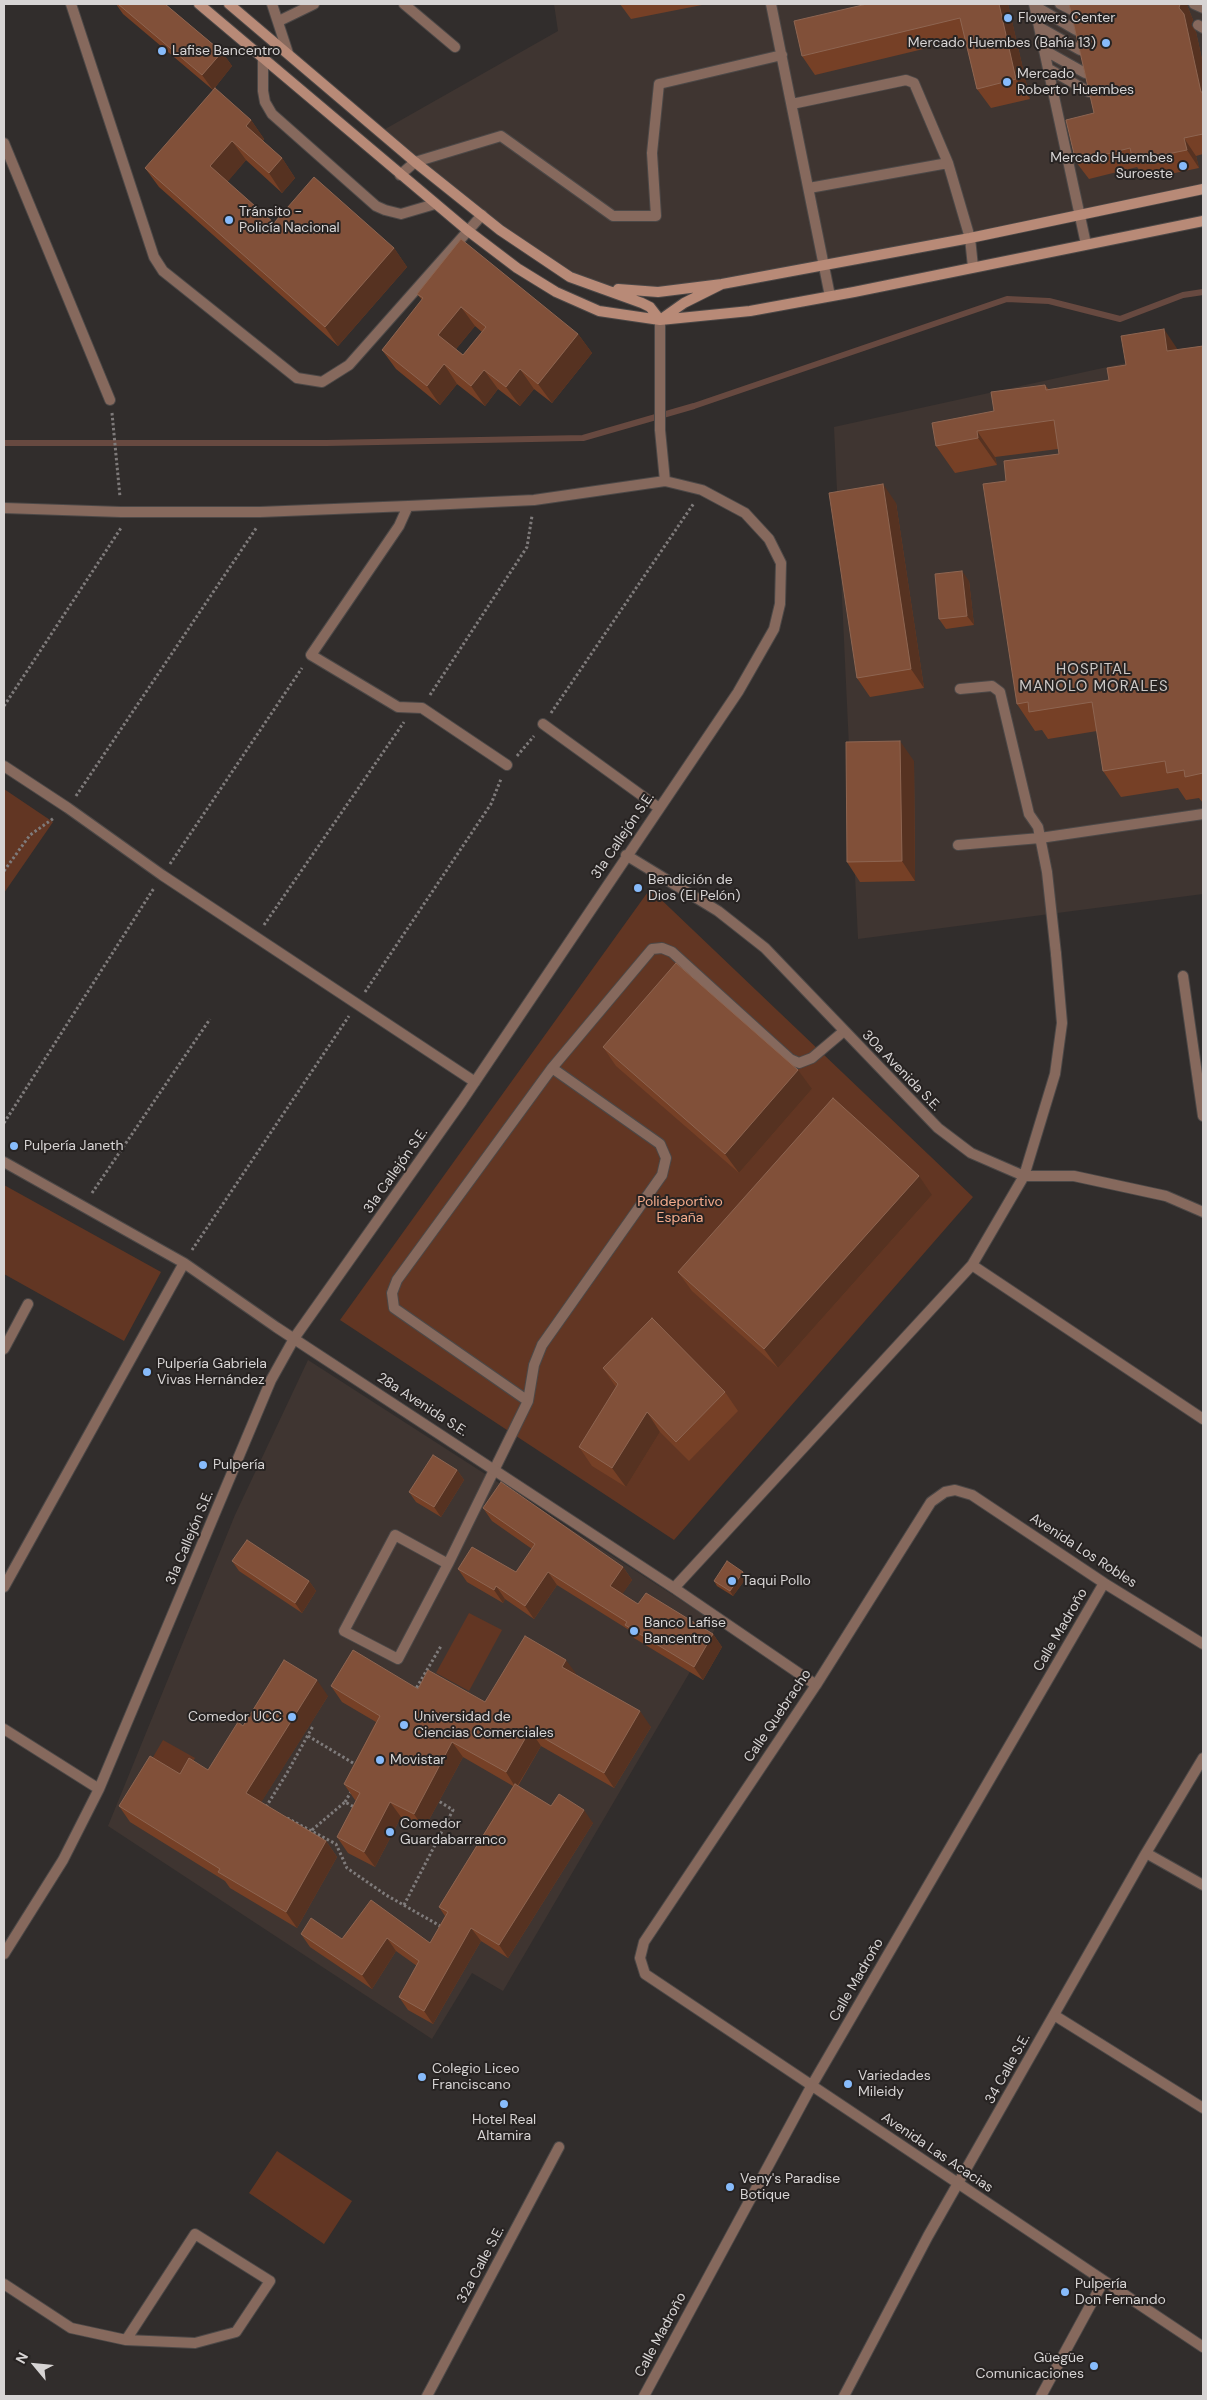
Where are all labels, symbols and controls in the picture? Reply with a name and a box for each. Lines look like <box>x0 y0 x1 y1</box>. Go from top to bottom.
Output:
place label: Flowers Center <box>1018 10 1115 26</box>
marker: Flowers Center <box>1002 12 1014 24</box>
place label: Mercado Huembes (Bahía 13) <box>908 35 1096 51</box>
marker: Mercado Huembes (Bahía 13) <box>1100 37 1112 49</box>
place label: Lafise Bancentro <box>172 43 280 59</box>
marker: Lafise Bancentro <box>156 45 168 57</box>
place label: Mercado Roberto Huembes <box>1017 66 1134 98</box>
marker: Mercado Roberto Huembes <box>1001 76 1013 88</box>
place label: Mercado Huembes Suroeste <box>1050 150 1173 182</box>
marker: Mercado Huembes Suroeste <box>1177 160 1189 172</box>
place label: Tránsito - Policía Nacional <box>239 204 340 236</box>
marker: Tránsito - Policía Nacional <box>223 214 235 226</box>
district label: HOSPITAL MANOLO MORALES <box>1018 661 1170 696</box>
street label: 31a Callejón S.E. <box>588 790 658 882</box>
place label: Bendición de Dios (El Pelón) <box>648 872 740 904</box>
marker: Bendición de Dios (El Pelón) <box>632 882 644 894</box>
street label: 30a Avenida S.E. <box>858 1027 944 1115</box>
street label: 31a Callejón S.E. <box>360 1125 432 1217</box>
place label: Pulpería Janeth <box>24 1138 124 1154</box>
marker: Pulpería Janeth <box>8 1140 20 1152</box>
park label: Polideportivo España <box>637 1194 723 1226</box>
place label: Pulpería Gabriela Vivas Hernández <box>157 1356 267 1388</box>
marker: Pulpería Gabriela Vivas Hernández <box>141 1366 153 1378</box>
street label: 28a Avenida S.E. <box>374 1370 470 1440</box>
place label: Pulpería <box>213 1457 265 1473</box>
marker: Pulpería <box>197 1459 209 1471</box>
street label: 31a Callejón S.E. <box>163 1488 217 1588</box>
street label: Avenida Los Robles <box>1026 1510 1140 1592</box>
place label: Taqui Pollo <box>742 1573 811 1589</box>
marker: Taqui Pollo <box>726 1575 738 1587</box>
street label: Calle Madroño <box>1030 1585 1092 1675</box>
place label: Banco Lafise Bancentro <box>644 1615 726 1648</box>
marker: Banco Lafise Bancentro <box>628 1625 640 1637</box>
street label: Calle Quebracho <box>741 1666 815 1766</box>
place label: Comedor UCC <box>188 1709 282 1725</box>
place label: Universidad de Ciencias Comerciales <box>414 1709 554 1741</box>
marker: Comedor UCC <box>286 1711 298 1723</box>
marker: Universidad de Ciencias Comerciales <box>398 1719 410 1731</box>
place label: Movistar <box>390 1752 445 1768</box>
marker: Movistar <box>374 1754 386 1766</box>
place label: Comedor Guardabarranco <box>400 1816 506 1848</box>
marker: Comedor Guardabarranco <box>384 1826 396 1838</box>
street label: Calle Madroño <box>826 1935 888 2025</box>
street label: 34 Calle S.E. <box>982 2031 1034 2107</box>
place label: Colegio Liceo Franciscano <box>432 2061 520 2094</box>
place label: Variedades Mileidy <box>858 2068 931 2100</box>
marker: Colegio Liceo Franciscano <box>416 2071 428 2083</box>
marker: Variedades Mileidy <box>842 2078 854 2090</box>
marker: Hotel Real Altamira <box>498 2098 510 2110</box>
street label: Avenida Las Acacias <box>878 2109 996 2197</box>
place label: Hotel Real Altamira <box>472 2112 536 2144</box>
place label: Veny's Paradise Botique <box>740 2171 840 2204</box>
marker: Veny's Paradise Botique <box>724 2181 736 2193</box>
street label: 32a Calle S.E. <box>454 2224 508 2306</box>
place label: Pulpería Don Fernando <box>1075 2276 1166 2308</box>
marker: Pulpería Don Fernando <box>1059 2286 1071 2298</box>
street label: Calle Madroño <box>632 2290 690 2380</box>
north arrow <box>10 2340 60 2390</box>
text: N <box>11 2349 32 2367</box>
place label: Güegüe Comunicaciones <box>975 2350 1084 2382</box>
marker: Güegüe Comunicaciones <box>1088 2360 1100 2372</box>

